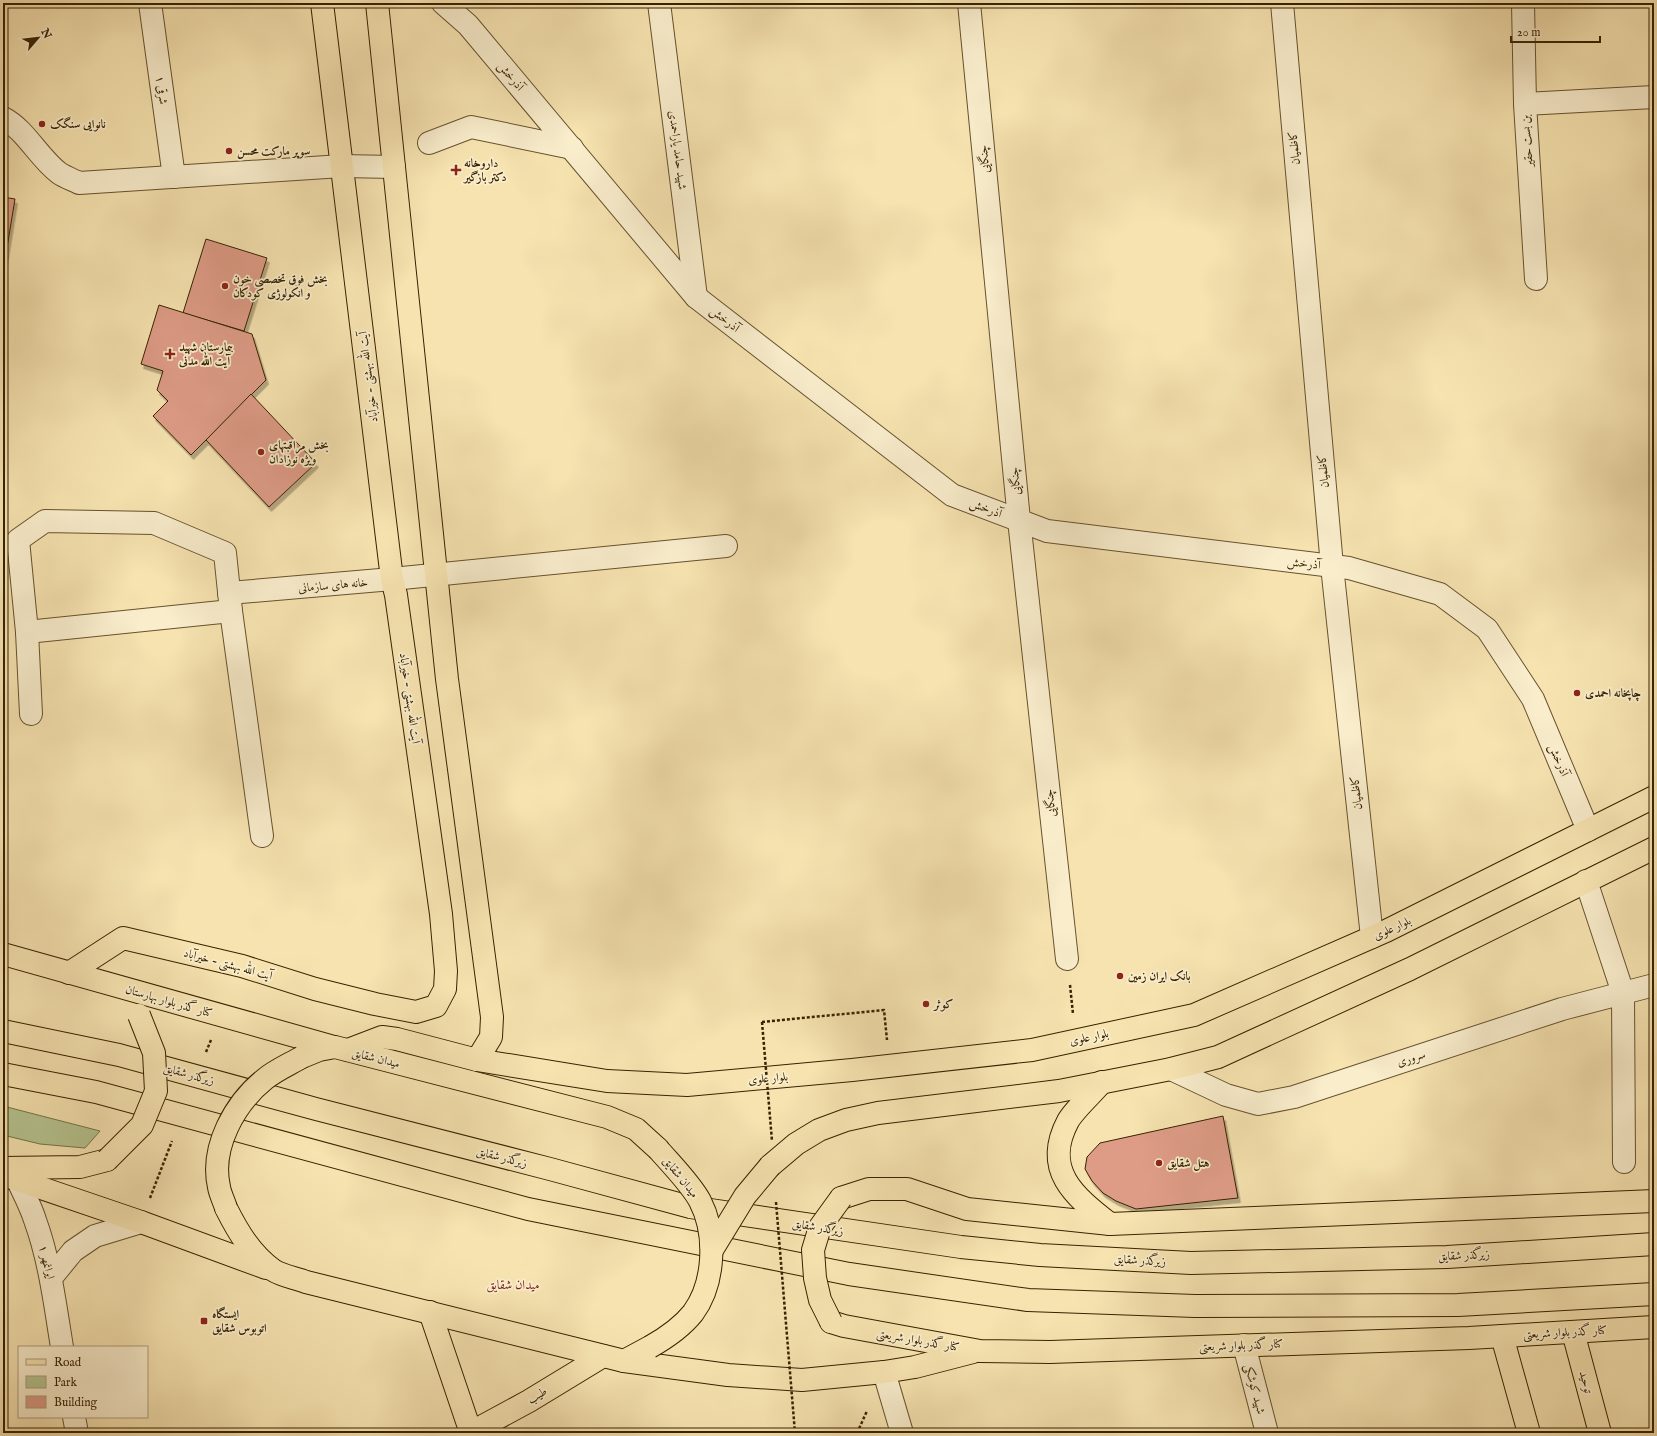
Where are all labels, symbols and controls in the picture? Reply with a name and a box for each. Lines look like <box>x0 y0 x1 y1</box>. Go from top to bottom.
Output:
north arrow <box>18 18 58 58</box>
scale bar <box>1511 18 1600 44</box>
text: N <box>37 25 55 42</box>
text: 20 m <box>1517 25 1540 40</box>
street label: آذرخش <box>493 58 529 96</box>
street label: شرقی ۱ <box>152 75 171 105</box>
street label: شهید حامد یاراحمدی <box>665 110 690 191</box>
street label: بن بست حقیر <box>1518 114 1537 170</box>
place label: نانوایی سنگک <box>50 116 106 132</box>
marker: نانوایی سنگک <box>37 119 47 129</box>
street label: کاظمیان <box>1286 130 1303 166</box>
place label: سوپر مارکت محسن <box>237 144 311 159</box>
street label: چنگایی <box>975 144 993 174</box>
marker: سوپر مارکت محسن <box>224 146 234 156</box>
place label: داروخانه دکتر بازگیر <box>462 156 507 185</box>
marker: داروخانه دکتر بازگیر <box>451 165 461 175</box>
place label: بخش فوق تخصصی خون و انکولوژی کودکان <box>233 272 328 301</box>
marker: بخش فوق تخصصی خون و انکولوژی کودکان <box>220 281 230 291</box>
street label: آذرخش <box>706 302 744 337</box>
street label: آیت الله بهشتی - خیرآباد <box>352 329 383 424</box>
place label: بیمارستان شهید آیت الله مدنی <box>178 340 233 369</box>
marker: بیمارستان شهید آیت الله مدنی <box>164 348 176 360</box>
place label: بخش مراقبتهای ویژه نوزادان <box>269 438 329 467</box>
marker: بخش مراقبتهای ویژه نوزادان <box>256 447 266 457</box>
street label: کاظمیان <box>1315 453 1332 489</box>
street label: چنگایی <box>1006 466 1024 496</box>
street label: آذرخش <box>967 495 1006 523</box>
street label: آذرخش <box>1286 553 1323 574</box>
street label: خانه های سازمانی <box>298 575 369 596</box>
street label: آیت الله بهشتی - خیرآباد <box>395 651 426 746</box>
place label: چاپخانه احمدی <box>1585 686 1641 702</box>
marker: چاپخانه احمدی <box>1572 688 1582 698</box>
street label: آذرخش <box>1544 741 1573 780</box>
street label: کاظمیان <box>1347 775 1366 811</box>
street label: چنگایی <box>1041 788 1059 818</box>
street label: بلوار علوی <box>1371 913 1413 944</box>
street label: آیت الله بهشتی - خیرآباد <box>181 942 276 985</box>
place label: بانک ایران زمین <box>1128 969 1191 984</box>
marker: بانک ایران زمین <box>1115 971 1125 981</box>
street label: کنار گذر بلوار بهارستان <box>124 980 215 1021</box>
place label: کوثر <box>932 997 953 1012</box>
marker: کوثر <box>921 999 931 1009</box>
street label: بلوار علوی <box>1068 1026 1110 1049</box>
street label: میدان شقایق <box>350 1045 401 1072</box>
street label: سروری <box>1395 1047 1428 1070</box>
street label: زیرگذر شقایق <box>162 1059 217 1089</box>
street label: بلوار علوی <box>748 1069 789 1088</box>
street label: زیرگذر شقایق <box>475 1142 530 1171</box>
street label: میدان شقایق <box>659 1154 702 1201</box>
place label: هتل شقایق <box>1167 1156 1209 1171</box>
marker: هتل شقایق <box>1154 1158 1164 1168</box>
street label: زیرگذر شقایق <box>791 1214 845 1239</box>
street label: ایرانمهر ۱ <box>35 1244 58 1281</box>
street label: زیرگذر شقایق <box>1438 1245 1491 1264</box>
street label: زیرگذر شقایق <box>1114 1250 1167 1269</box>
district label: میدان شقایق <box>486 1277 540 1294</box>
place label: ایستگاه اتوبوس شقایق <box>212 1306 267 1336</box>
marker: ایستگاه اتوبوس شقایق <box>199 1316 209 1326</box>
street label: کنار گذر بلوار شریعتی <box>1523 1321 1607 1343</box>
street label: کنار گذر بلوار شریعتی <box>875 1324 961 1356</box>
street label: کنار گذر بلوار شریعتی <box>1199 1335 1283 1355</box>
legend <box>18 1346 148 1418</box>
text: Road <box>54 1355 82 1370</box>
street label: شهید کوشکی <box>1240 1362 1268 1416</box>
street label: توحید <box>1575 1369 1596 1396</box>
text: Park <box>54 1375 77 1390</box>
street label: طیب <box>525 1384 550 1407</box>
text: Building <box>54 1395 98 1410</box>

